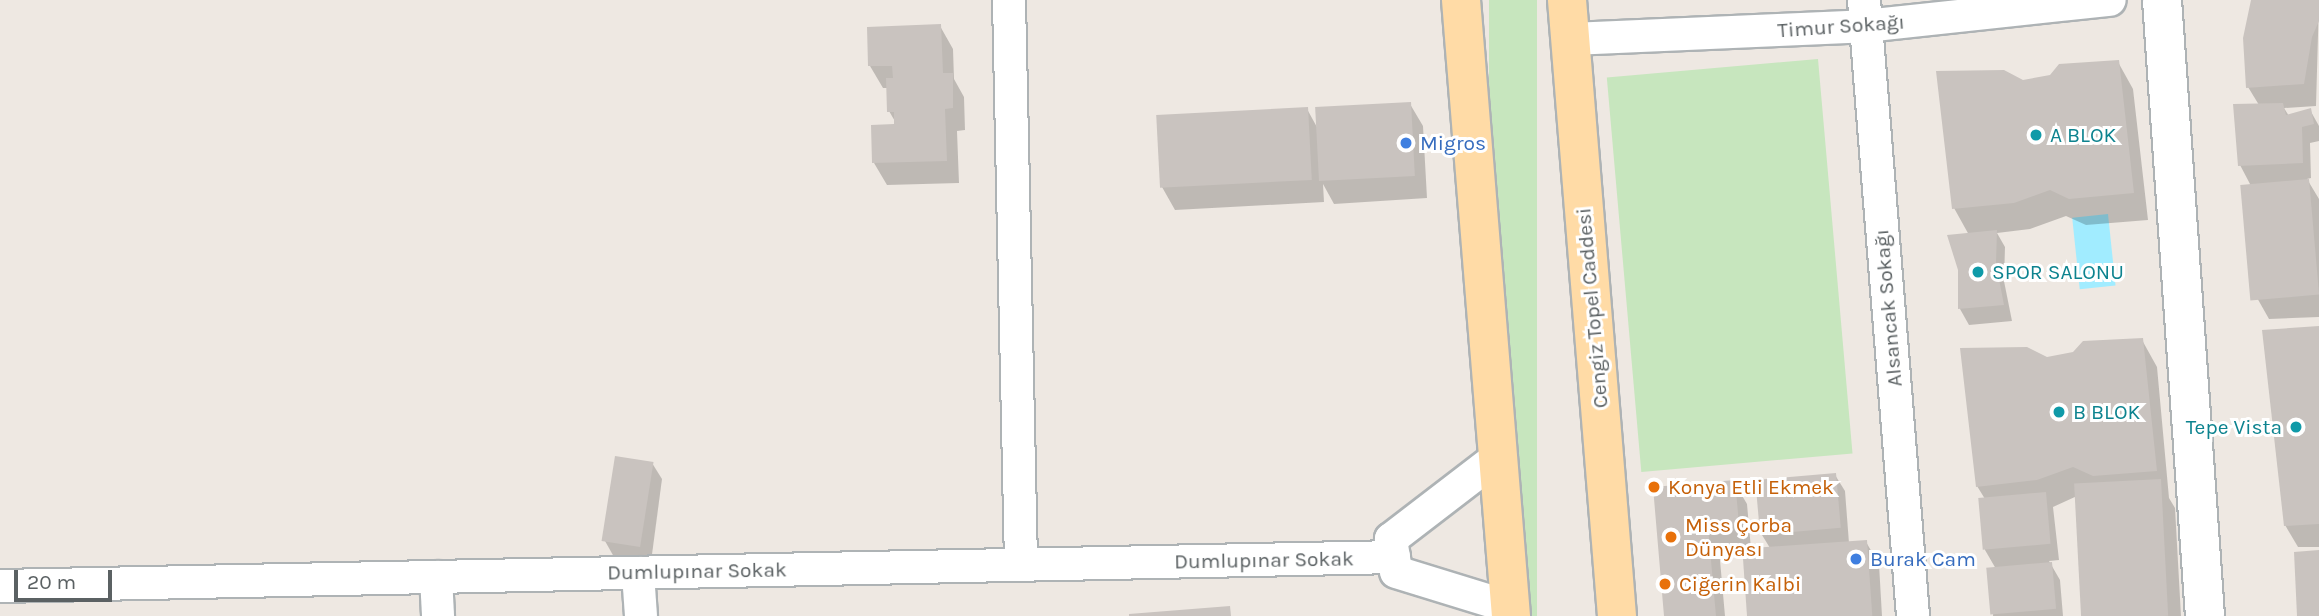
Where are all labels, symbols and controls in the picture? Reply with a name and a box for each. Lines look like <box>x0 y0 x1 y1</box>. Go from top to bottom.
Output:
street label: Timur Sokağı <box>1777 9 1905 43</box>
place label: A BLOK <box>2050 122 2116 148</box>
marker: A BLOK <box>2028 127 2044 143</box>
place label: Migros <box>1420 130 1486 156</box>
marker: Migros <box>1398 135 1414 151</box>
street label: Cengiz Topel Caddesi <box>1571 207 1613 409</box>
street label: Alsancak Sokağı <box>1869 228 1907 388</box>
place label: SPOR SALONU <box>1992 259 2124 285</box>
marker: SPOR SALONU <box>1970 264 1986 280</box>
place label: B BLOK <box>2073 399 2140 425</box>
marker: B BLOK <box>2051 404 2067 420</box>
place label: Tepe Vista <box>2186 414 2282 440</box>
marker: Tepe Vista <box>2288 419 2304 435</box>
place label: Konya Etli Ekmek <box>1668 474 1834 500</box>
marker: Konya Etli Ekmek <box>1646 479 1662 495</box>
place label: Miss Çorba Dünyası <box>1685 512 1792 562</box>
marker: Miss Çorba Dünyası <box>1663 529 1679 545</box>
street label: Dumlupınar Sokak <box>1174 546 1354 574</box>
place label: Burak Cam <box>1870 546 1976 572</box>
marker: Burak Cam <box>1848 551 1864 567</box>
scale bar <box>18 556 116 600</box>
street label: Dumlupınar Sokak <box>607 557 787 585</box>
text: 20 m <box>27 570 76 594</box>
place label: Ciğerin Kalbi <box>1679 571 1801 597</box>
marker: Ciğerin Kalbi <box>1657 576 1673 592</box>

